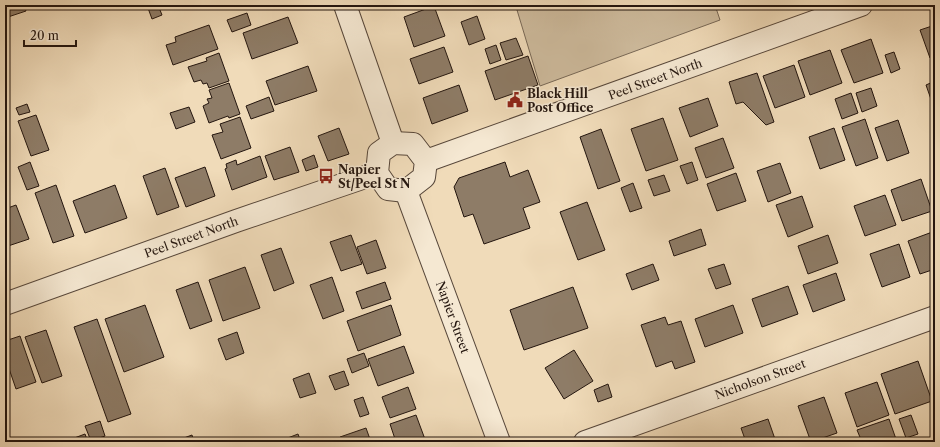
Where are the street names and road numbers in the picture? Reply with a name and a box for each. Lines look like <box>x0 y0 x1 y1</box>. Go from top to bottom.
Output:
street label: Peel Street North <box>606 55 704 103</box>
street label: Peel Street North <box>142 213 240 261</box>
street label: Napier Street <box>433 279 473 356</box>
street label: Nicholson Street <box>713 355 808 402</box>

